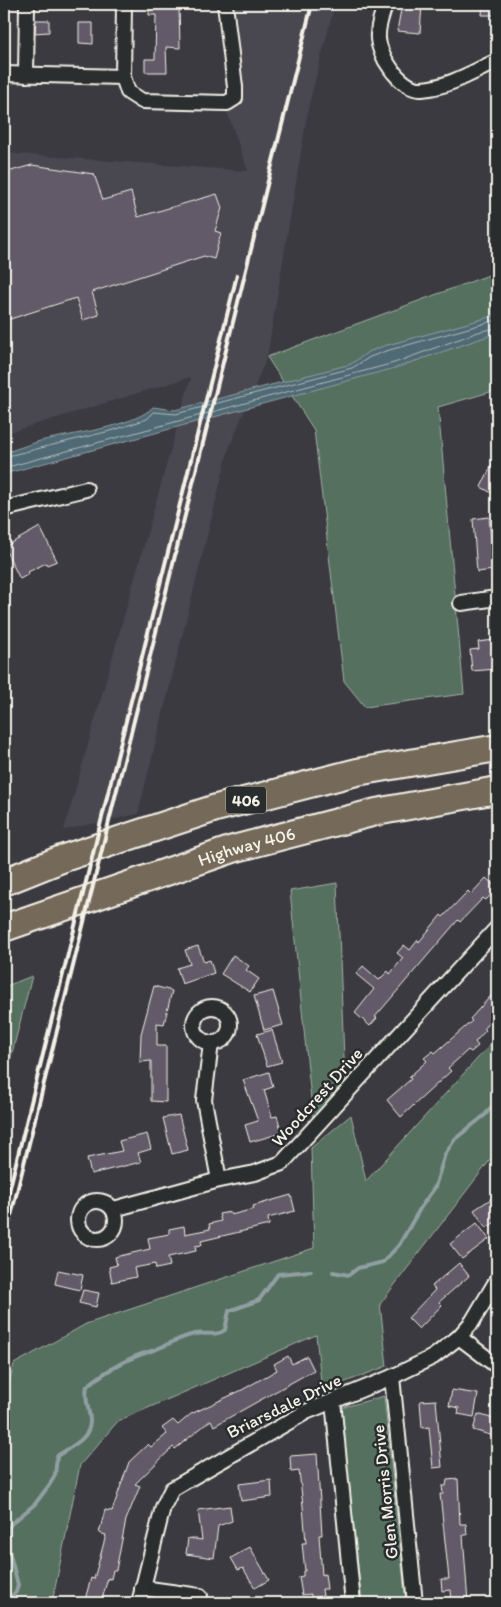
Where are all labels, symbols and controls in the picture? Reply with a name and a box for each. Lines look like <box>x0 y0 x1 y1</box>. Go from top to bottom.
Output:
road number: 406 <box>226 786 266 814</box>
street label: Highway 406 <box>195 822 298 871</box>
street label: Woodcrest Drive <box>267 1043 367 1151</box>
street label: Briarsdale Drive <box>223 1369 345 1443</box>
street label: Glen Morris Drive <box>367 1424 403 1560</box>

